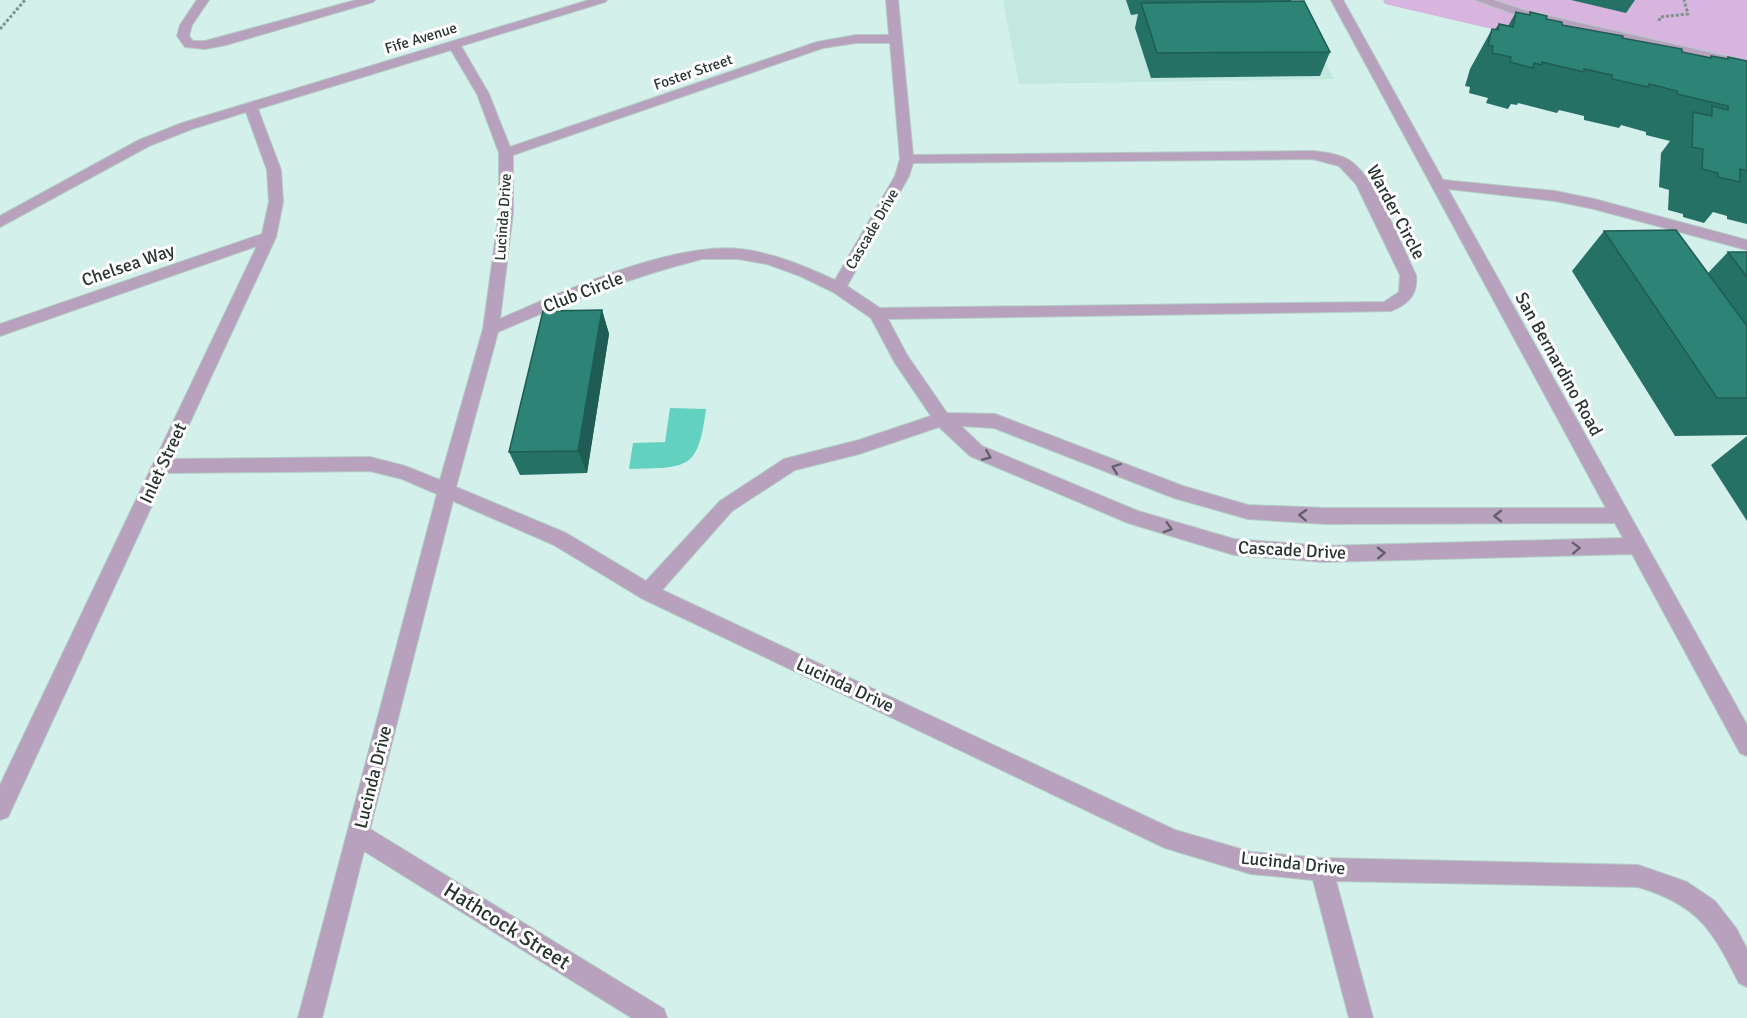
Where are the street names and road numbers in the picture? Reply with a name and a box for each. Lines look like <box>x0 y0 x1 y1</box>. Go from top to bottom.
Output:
street label: Fife Avenue <box>383 19 459 57</box>
street label: Foster Street <box>651 50 735 94</box>
street label: Warder Circle <box>1362 161 1430 263</box>
street label: Lucinda Drive <box>491 173 515 261</box>
street label: Cascade Drive <box>842 186 902 272</box>
street label: Chelsea Way <box>79 239 178 291</box>
street label: Club Circle <box>540 267 626 317</box>
street label: San Bernardino Road <box>1510 288 1608 440</box>
street label: Inlet Street <box>135 419 191 507</box>
street label: Cascade Drive <box>1237 536 1347 564</box>
street label: Lucinda Drive <box>793 653 897 717</box>
street label: Lucinda Drive <box>350 723 396 831</box>
street label: Lucinda Drive <box>1240 847 1346 879</box>
street label: Hathcock Street <box>439 877 575 975</box>

